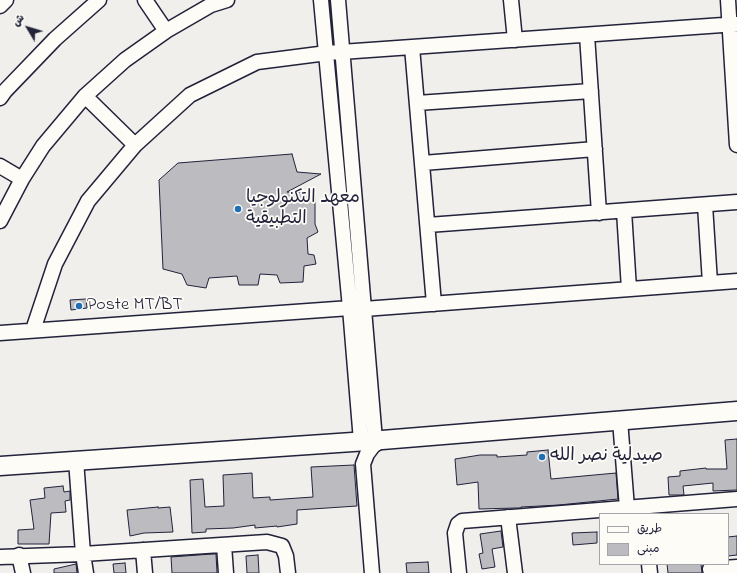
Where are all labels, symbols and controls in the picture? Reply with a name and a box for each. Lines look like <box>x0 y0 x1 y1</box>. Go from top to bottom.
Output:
north arrow <box>8 8 48 48</box>
text: ش <box>9 11 29 30</box>
place label: معهد التكنولوجيا التطبيقية <box>246 188 360 230</box>
marker: معهد التكنولوجيا التطبيقية <box>233 204 243 214</box>
place label: Poste MT/BT <box>87 295 183 317</box>
marker: Poste MT/BT <box>74 301 84 311</box>
place label: صيدلية نصر الله <box>550 446 663 468</box>
marker: صيدلية نصر الله <box>537 452 547 462</box>
legend <box>599 513 729 565</box>
text: طريق <box>637 520 662 538</box>
text: مبنى <box>637 540 660 558</box>

